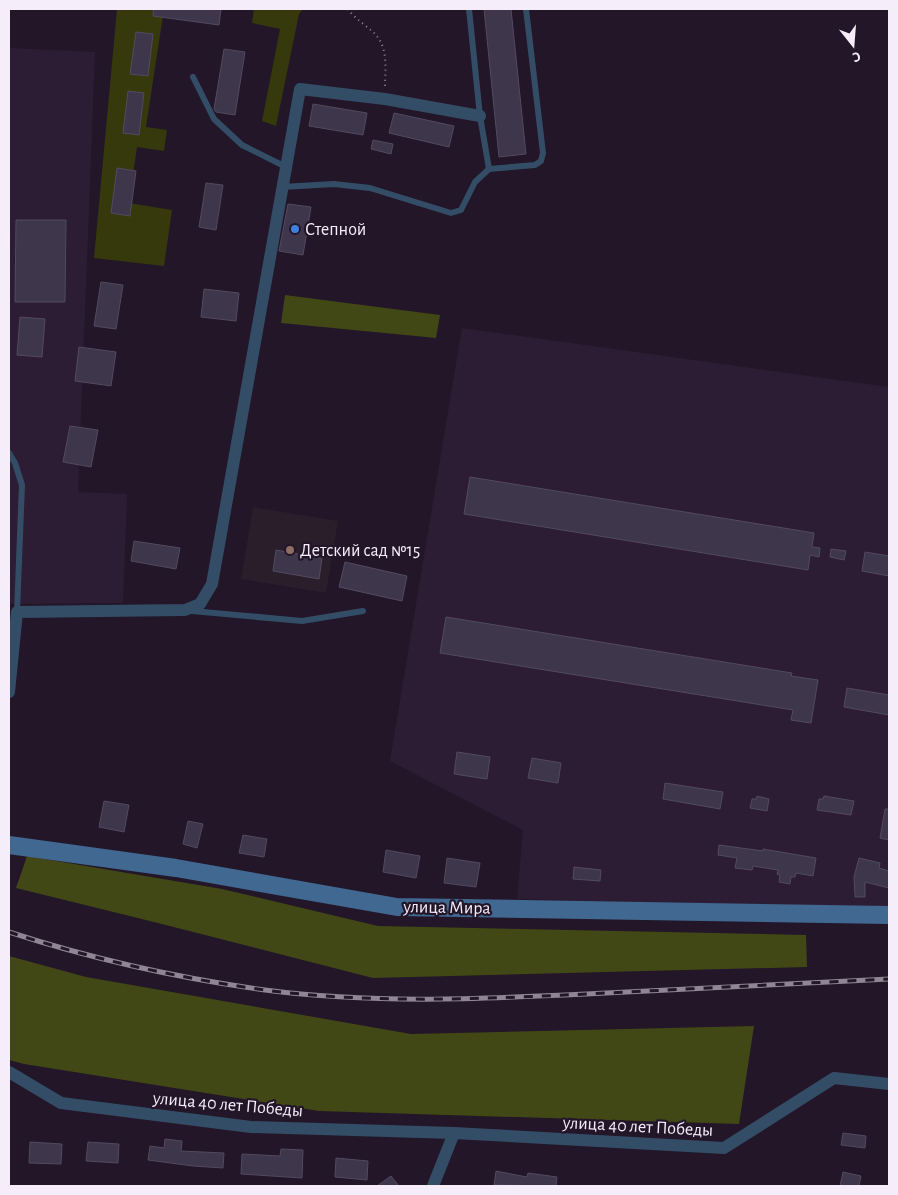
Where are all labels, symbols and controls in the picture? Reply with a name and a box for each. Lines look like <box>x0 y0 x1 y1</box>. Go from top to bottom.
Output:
north arrow <box>828 20 878 70</box>
text: С <box>851 49 862 64</box>
place label: Степной <box>305 221 366 239</box>
marker: Степной <box>289 223 301 235</box>
place label: Детский сад №15 <box>300 542 420 560</box>
marker: Детский сад №15 <box>284 544 296 556</box>
street label: улица Мира <box>402 898 491 918</box>
street label: улица 40 лет Победы <box>151 1088 304 1121</box>
street label: улица 40 лет Победы <box>561 1113 714 1140</box>

